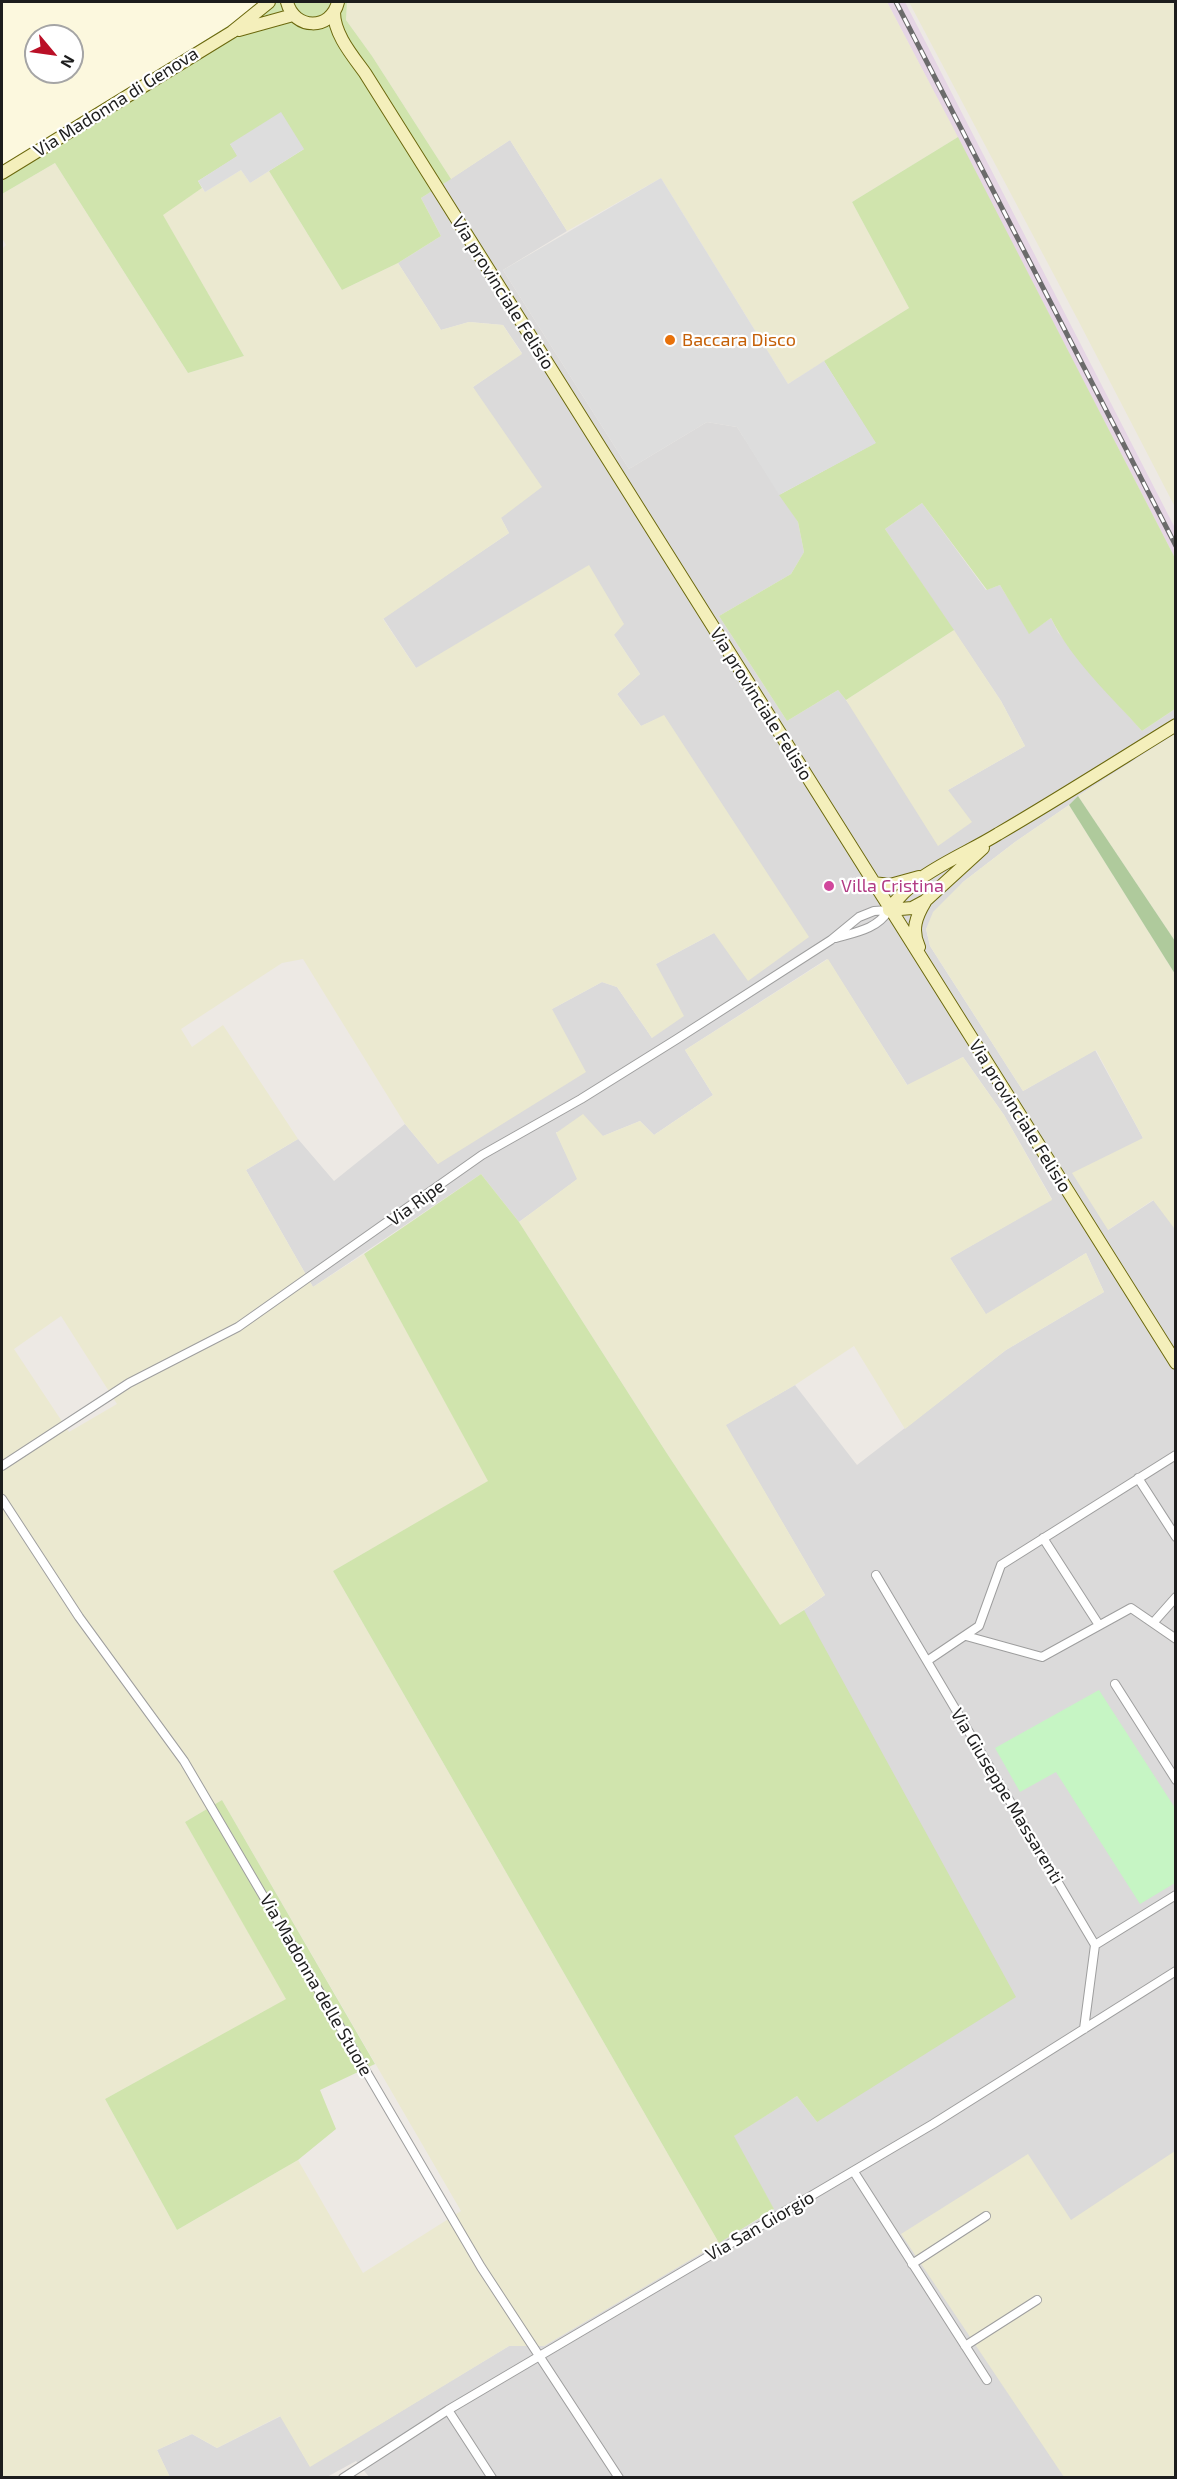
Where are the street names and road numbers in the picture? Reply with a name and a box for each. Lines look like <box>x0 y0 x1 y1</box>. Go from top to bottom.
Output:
street label: Via Madonna di Genova <box>30 42 202 162</box>
street label: Via provinciale Felisio <box>447 213 559 373</box>
street label: Via provinciale Felisio <box>705 624 817 784</box>
street label: Via provinciale Felisio <box>964 1036 1076 1196</box>
street label: Via Ripe <box>383 1175 449 1231</box>
street label: Via Giuseppe Massarenti <box>946 1704 1068 1888</box>
street label: Via Madonna delle Stuoie <box>255 1890 377 2080</box>
street label: Via San Giorgio <box>702 2186 818 2266</box>

